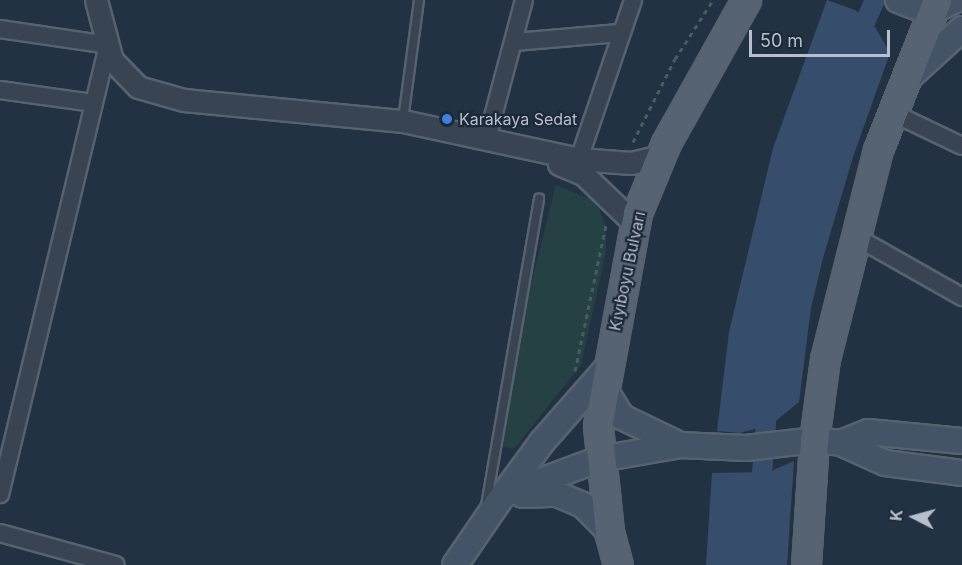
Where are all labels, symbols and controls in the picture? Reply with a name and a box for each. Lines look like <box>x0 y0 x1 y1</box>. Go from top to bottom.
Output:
scale bar <box>752 18 893 56</box>
text: 50 m <box>760 30 803 51</box>
place label: Karakaya Sedat <box>459 109 577 129</box>
marker: Karakaya Sedat <box>440 112 454 126</box>
street label: Kıyıboyu Bulvarı <box>605 209 649 333</box>
north arrow <box>884 487 944 547</box>
text: K <box>886 508 907 522</box>

